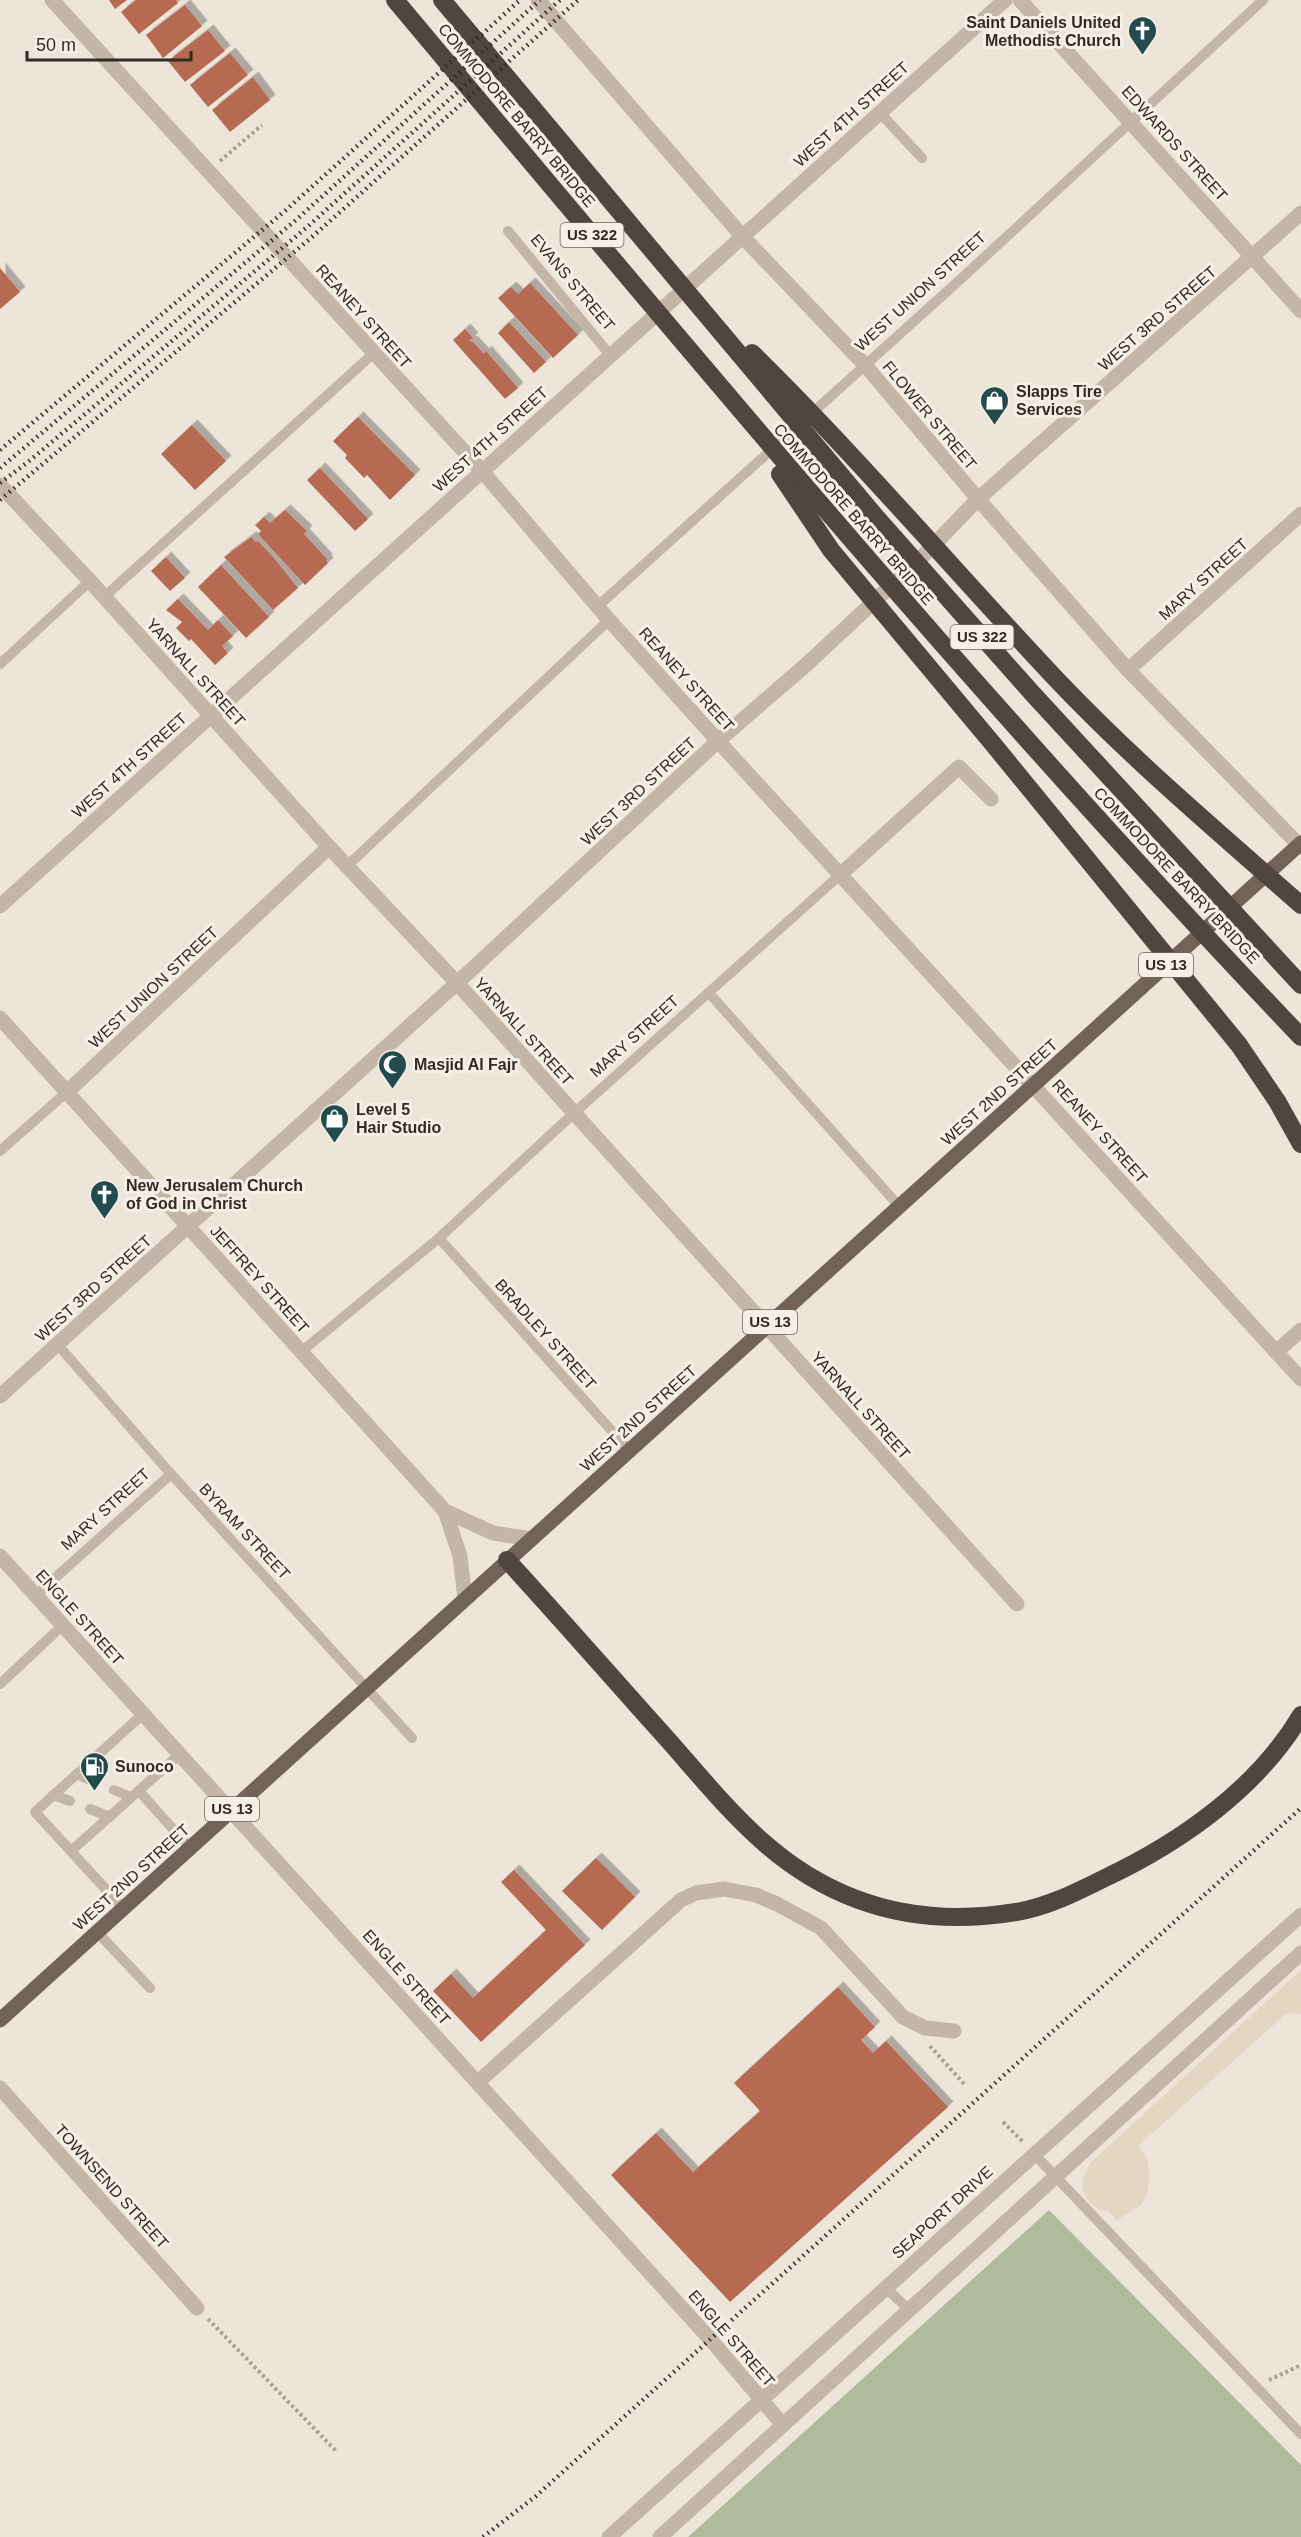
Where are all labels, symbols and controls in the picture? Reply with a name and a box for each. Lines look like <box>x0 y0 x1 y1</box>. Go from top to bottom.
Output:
place label: Saint Daniels United Methodist Church <box>966 14 1121 49</box>
church icon: Saint Daniels United Methodist Church <box>1126 15 1158 57</box>
street label: COMMODORE BARRY BRIDGE <box>435 20 598 210</box>
scale bar <box>27 24 190 62</box>
text: 50 m <box>36 35 76 55</box>
street label: WEST 4TH STREET <box>791 58 912 170</box>
street label: EDWARDS STREET <box>1119 82 1231 204</box>
road number: US 322 <box>560 223 624 247</box>
street label: WEST UNION STREET <box>852 228 989 354</box>
street label: EVANS STREET <box>527 231 618 334</box>
street label: REANEY STREET <box>313 261 415 372</box>
street label: WEST 3RD STREET <box>1095 263 1220 374</box>
street label: FLOWER STREET <box>879 358 980 473</box>
street label: WEST 4TH STREET <box>430 383 551 495</box>
place label: Slapps Tire Services <box>1016 383 1102 418</box>
shop icon: Slapps Tire Services <box>979 384 1011 426</box>
street label: COMMODORE BARRY BRIDGE <box>770 420 937 608</box>
street label: MARY STREET <box>1156 535 1251 624</box>
street label: YARNALL STREET <box>143 615 249 730</box>
street label: REANEY STREET <box>636 624 738 735</box>
road number: US 322 <box>950 625 1014 649</box>
street label: WEST 4TH STREET <box>69 709 190 821</box>
street label: WEST 3RD STREET <box>578 734 699 849</box>
street label: COMMODORE BARRY BRIDGE <box>1091 784 1263 967</box>
street label: WEST UNION STREET <box>86 923 221 1051</box>
road number: US 13 <box>1139 953 1193 977</box>
street label: YARNALL STREET <box>471 974 577 1089</box>
street label: MARY STREET <box>587 992 682 1081</box>
street label: WEST 2ND STREET <box>938 1036 1061 1149</box>
mosque icon: Masjid Al Fajr <box>377 1048 409 1090</box>
place label: Masjid Al Fajr <box>414 1056 517 1073</box>
street label: REANEY STREET <box>1049 1076 1151 1187</box>
place label: Level 5 Hair Studio <box>356 1101 442 1136</box>
shop icon: Level 5 Hair Studio <box>319 1102 351 1144</box>
place label: New Jerusalem Church of God in Christ <box>126 1177 303 1212</box>
church icon: New Jerusalem Church of God in Christ <box>89 1178 121 1220</box>
street label: JEFFREY STREET <box>207 1222 312 1337</box>
street label: WEST 3RD STREET <box>32 1232 155 1345</box>
street label: BRADLEY STREET <box>492 1276 600 1393</box>
road number: US 13 <box>743 1310 797 1334</box>
street label: YARNALL STREET <box>808 1348 914 1463</box>
street label: WEST 2ND STREET <box>577 1362 700 1475</box>
street label: MARY STREET <box>58 1465 153 1554</box>
street label: BYRAM STREET <box>196 1480 293 1583</box>
street label: ENGLE STREET <box>33 1566 127 1668</box>
fuel station icon: Sunoco <box>78 1750 110 1792</box>
place label: Sunoco <box>115 1758 174 1775</box>
road number: US 13 <box>205 1797 259 1821</box>
street label: WEST 2ND STREET <box>70 1821 193 1934</box>
street label: ENGLE STREET <box>360 1926 454 2028</box>
street label: TOWNSEND STREET <box>52 2121 172 2252</box>
street label: SEAPORT DRIVE <box>889 2163 996 2262</box>
street label: ENGLE STREET <box>685 2287 778 2390</box>

